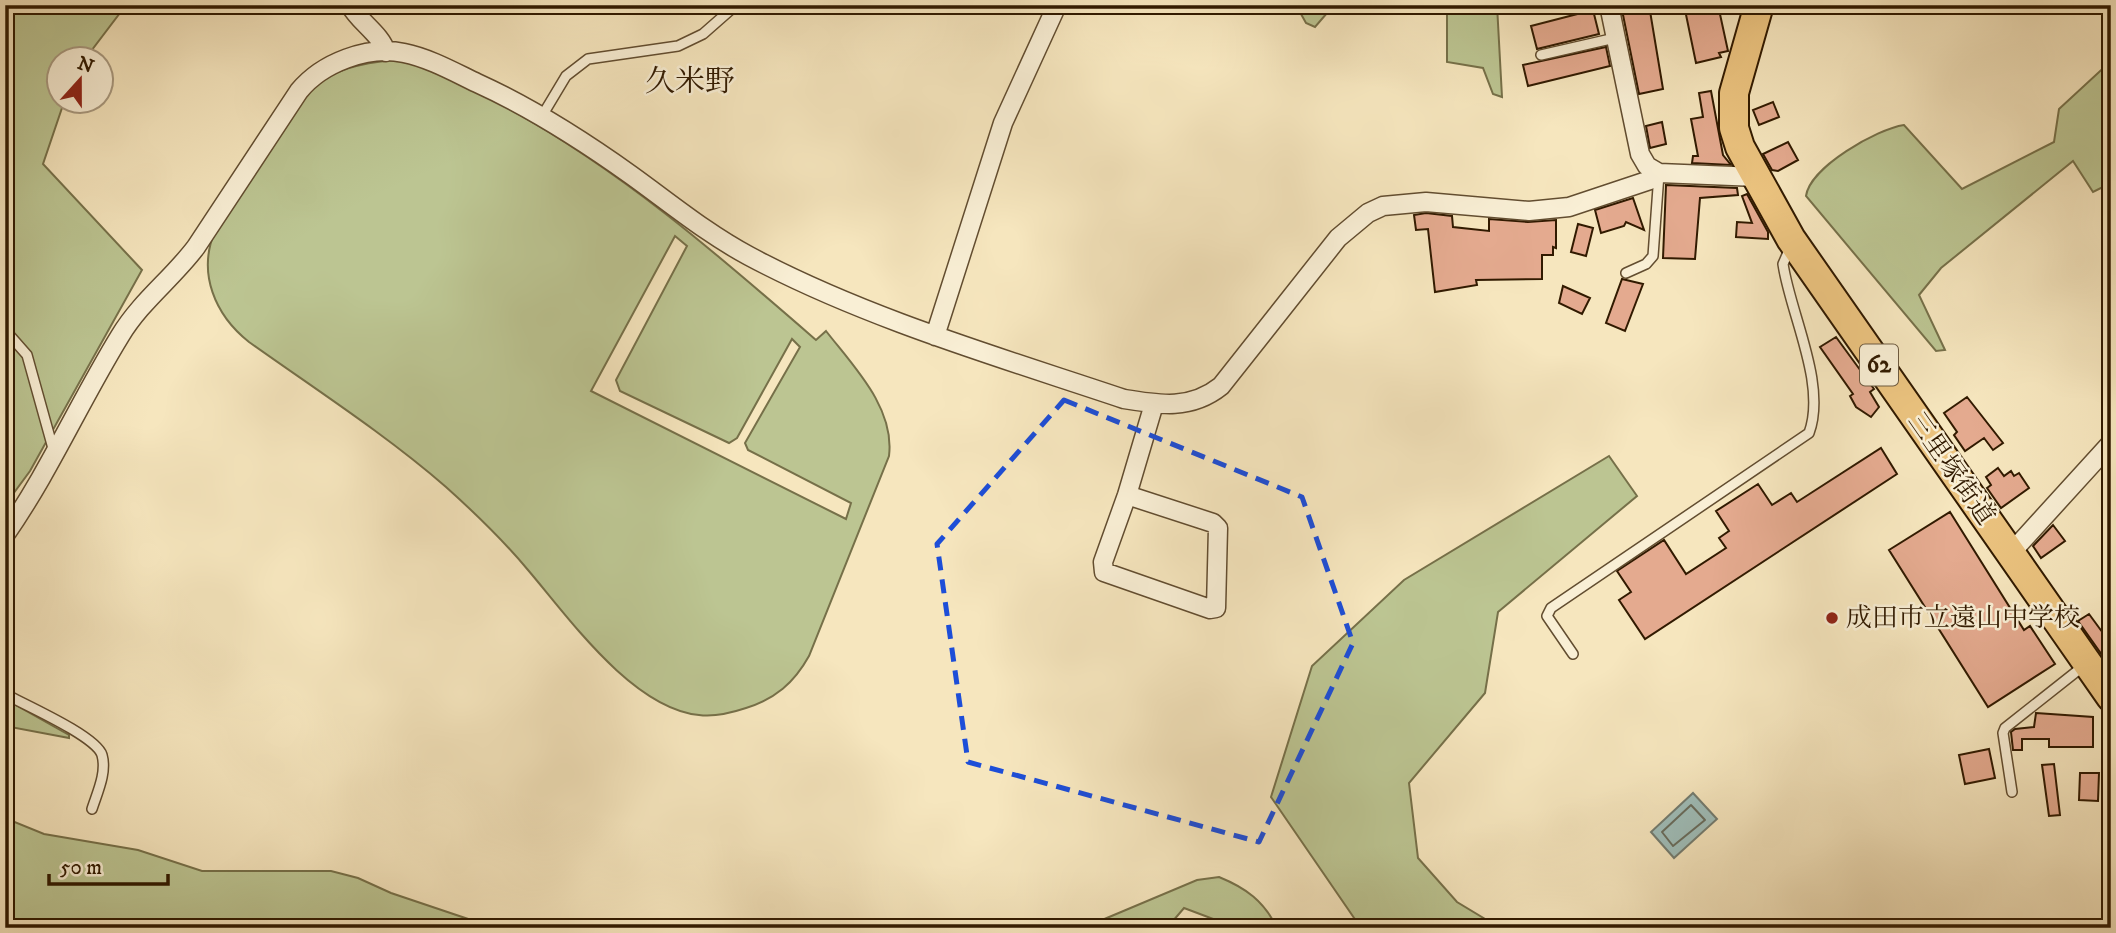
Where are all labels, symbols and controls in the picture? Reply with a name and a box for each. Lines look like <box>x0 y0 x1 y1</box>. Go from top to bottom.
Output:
north arrow <box>46 46 116 116</box>
text: N <box>74 52 97 79</box>
district label: 久米野 <box>645 64 735 101</box>
road number: 62 <box>1860 344 1898 386</box>
street label: 三里塚街道 <box>1900 406 2002 532</box>
place label: 成田市立遠山中学校 <box>1846 602 2080 635</box>
marker: 成田市立遠山中学校 <box>1824 610 1840 626</box>
scale bar <box>49 842 168 886</box>
text: 50 m <box>60 855 102 881</box>

